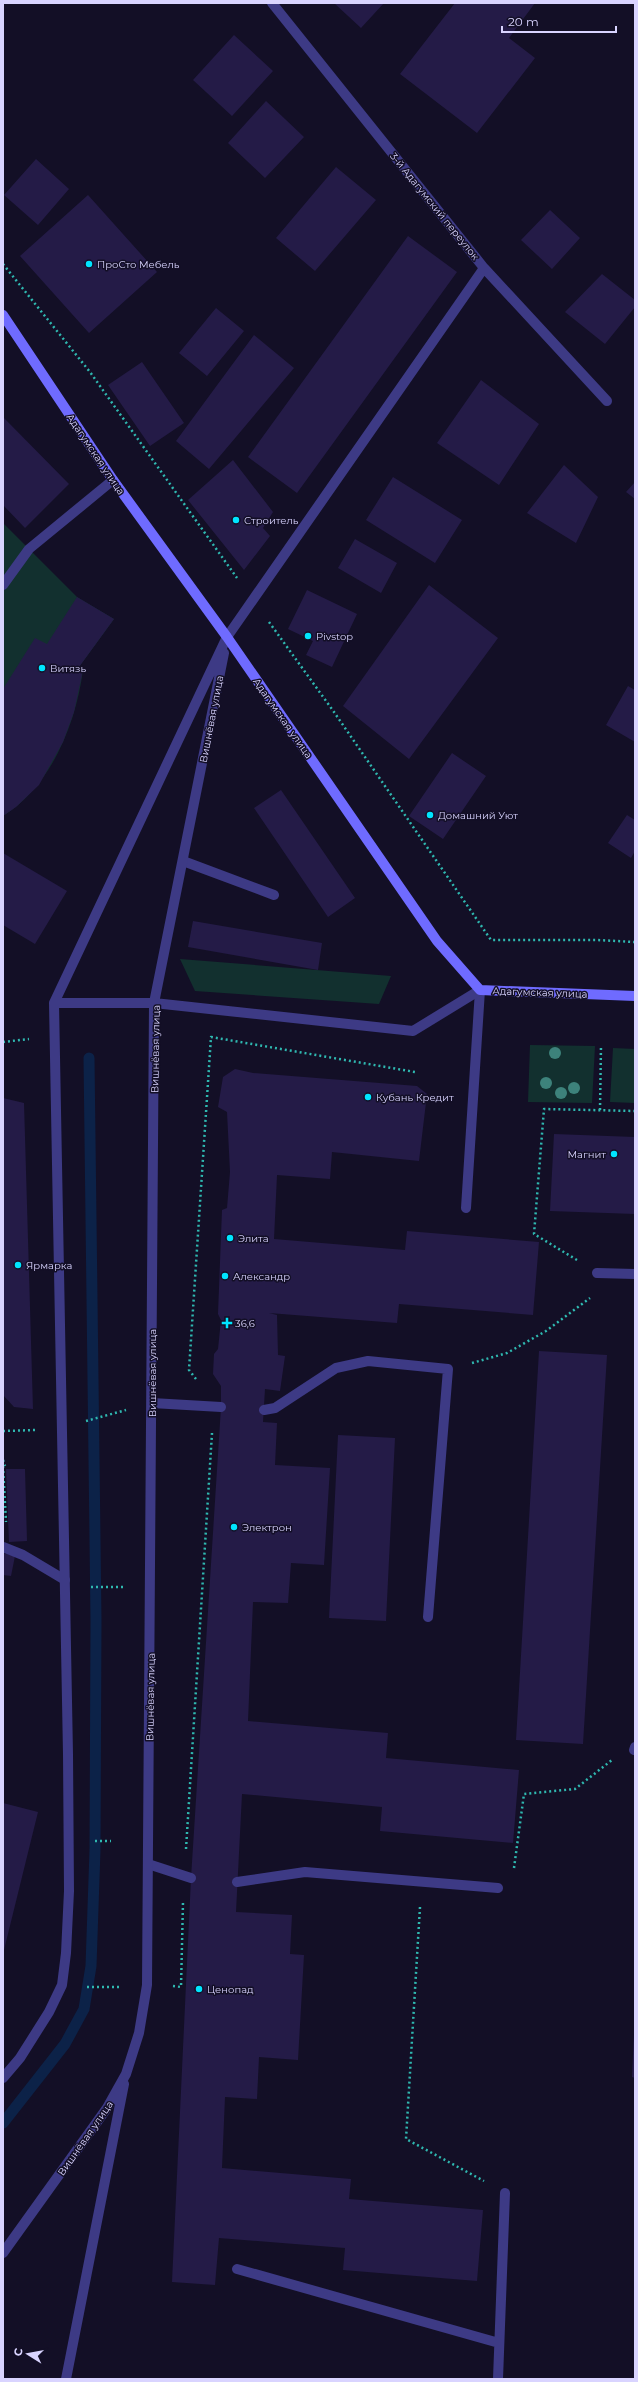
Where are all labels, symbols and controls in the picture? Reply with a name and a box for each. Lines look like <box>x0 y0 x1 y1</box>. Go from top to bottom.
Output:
scale bar <box>502 8 616 34</box>
text: 20 m <box>508 14 539 29</box>
street label: 3-й Адагумский переулок <box>387 150 482 263</box>
place label: ПроСто Мебель <box>97 258 180 271</box>
marker: ПроСто Мебель <box>84 259 94 269</box>
street label: Адагумская улица <box>64 411 128 497</box>
place label: Строитель <box>244 514 299 527</box>
marker: Строитель <box>231 515 241 525</box>
place label: Pivstop <box>316 630 353 643</box>
marker: Pivstop <box>303 631 313 641</box>
place label: Витязь <box>50 662 86 675</box>
marker: Витязь <box>37 663 47 673</box>
street label: Вишнёвая улица <box>197 674 226 764</box>
street label: Адагумская улица <box>250 676 315 761</box>
place label: Домашний Уют <box>438 809 518 822</box>
marker: Домашний Уют <box>425 810 435 820</box>
street label: Адагумская улица <box>492 984 588 1001</box>
street label: Вишнёвая улица <box>148 1005 163 1093</box>
place label: Кубань Кредит <box>376 1091 454 1104</box>
marker: Кубань Кредит <box>363 1092 373 1102</box>
place label: Магнит <box>567 1148 606 1161</box>
marker: Магнит <box>609 1149 619 1159</box>
place label: Элита <box>238 1232 269 1245</box>
marker: Элита <box>225 1233 235 1243</box>
place label: Ярмарка <box>26 1259 72 1272</box>
marker: Ярмарка <box>13 1260 23 1270</box>
place label: Александр <box>233 1270 290 1283</box>
marker: Александр <box>220 1271 230 1281</box>
place label: 36,6 <box>235 1317 255 1330</box>
marker: 36,6 <box>222 1318 232 1328</box>
street label: Вишнёвая улица <box>146 1329 159 1417</box>
place label: Электрон <box>242 1521 292 1534</box>
marker: Электрон <box>229 1522 239 1532</box>
street label: Вишнёвая улица <box>143 1653 158 1741</box>
place label: Ценопад <box>207 1983 254 1996</box>
marker: Ценопад <box>194 1984 204 1994</box>
street label: Вишнёвая улица <box>55 2098 116 2178</box>
north arrow <box>8 2334 48 2374</box>
text: С <box>11 2347 26 2357</box>

